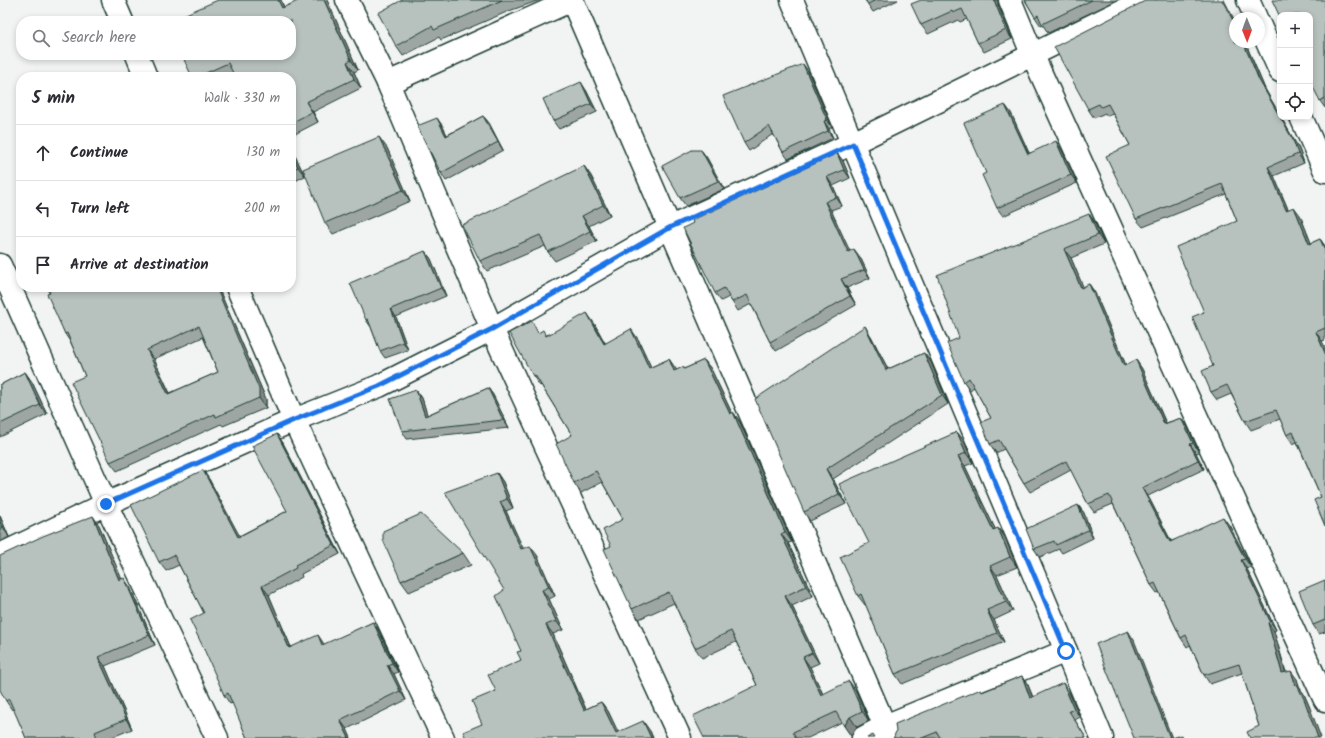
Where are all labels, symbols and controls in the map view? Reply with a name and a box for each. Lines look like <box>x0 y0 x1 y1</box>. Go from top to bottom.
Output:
north arrow <box>1229 12 1265 48</box>
map controls <box>1277 12 1313 120</box>
button: + <box>1277 12 1313 48</box>
search box <box>16 16 296 60</box>
text: Search here <box>62 26 136 50</box>
icon: search <box>30 27 52 49</box>
button: − <box>1277 48 1313 84</box>
button: locate <box>1277 84 1313 120</box>
text: 5 min <box>32 85 75 112</box>
text: Walk · 330 m <box>204 88 280 109</box>
text: Continue <box>70 141 128 165</box>
icon: ahead <box>32 142 54 164</box>
text: 130 m <box>246 142 280 163</box>
text: Turn left <box>70 197 130 221</box>
icon: left <box>32 198 54 220</box>
text: 200 m <box>244 198 280 219</box>
text: Arrive at destination <box>70 253 209 277</box>
icon: arrive <box>32 254 54 276</box>
route end <box>97 495 115 513</box>
route start <box>1057 642 1075 660</box>

